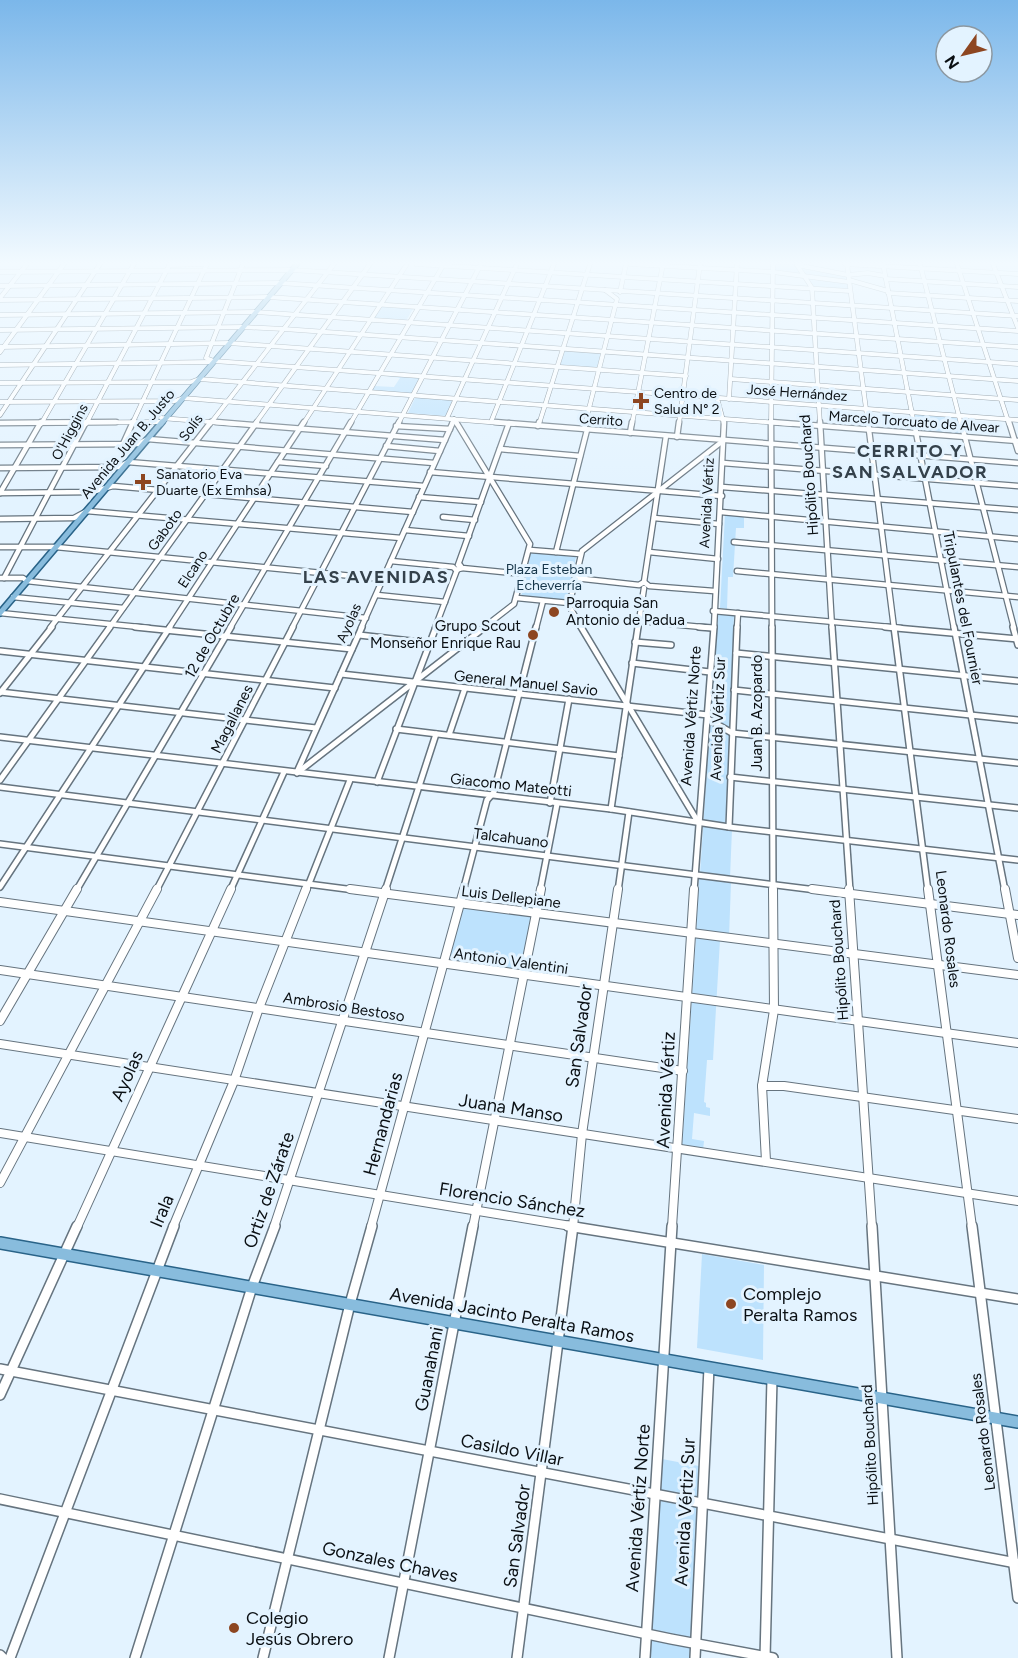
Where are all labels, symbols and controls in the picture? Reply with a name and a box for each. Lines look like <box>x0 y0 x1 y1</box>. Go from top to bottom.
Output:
north arrow <box>934 24 994 84</box>
text: N <box>941 52 963 73</box>
street label: José Hernández <box>746 381 848 405</box>
place label: Centro de Salud N° 2 <box>654 385 720 418</box>
street label: Avenida Juan B. Justo <box>77 386 179 502</box>
marker: Centro de Salud N° 2 <box>632 392 650 410</box>
street label: O'Higgins <box>48 401 92 463</box>
street label: Marcelo Torcuato de Alvear <box>828 408 1000 436</box>
street label: Cerrito <box>579 410 623 430</box>
street label: Solís <box>175 411 207 445</box>
street label: Hipólito Bouchard <box>796 414 822 536</box>
district label: CERRITO Y SAN SALVADOR <box>832 440 988 483</box>
street label: Avenida Vértiz <box>696 457 718 549</box>
place label: Sanatorio Eva Duarte (Ex Emhsa) <box>156 466 272 499</box>
marker: Sanatorio Eva Duarte (Ex Emhsa) <box>134 473 152 491</box>
street label: Gaboto <box>144 506 186 554</box>
street label: Tripulantes del Fournier <box>939 529 987 687</box>
street label: Elcano <box>174 547 212 591</box>
park label: Plaza Esteban Echeverría <box>506 561 593 594</box>
district label: LAS AVENIDAS <box>303 566 449 588</box>
street label: 12 de Octubre <box>180 590 244 682</box>
place label: Parroquia San Antonio de Padua <box>566 594 685 629</box>
street label: Ayolas <box>333 601 365 645</box>
marker: Parroquia San Antonio de Padua <box>547 605 561 619</box>
place label: Grupo Scout Monseñor Enrique Rau <box>370 617 521 652</box>
marker: Grupo Scout Monseñor Enrique Rau <box>526 628 540 642</box>
street label: Avenida Vértiz Norte <box>677 645 705 787</box>
street label: Juan B. Azopardo <box>748 654 766 772</box>
street label: Avenida Vértiz Sur <box>707 657 729 781</box>
street label: General Manuel Savio <box>453 666 599 700</box>
street label: Magallanes <box>207 682 257 756</box>
street label: Giacomo Mateotti <box>449 770 573 800</box>
street label: Talcahuano <box>472 824 550 852</box>
street label: Leonardo Rosales <box>932 869 964 989</box>
street label: Luis Dellepiane <box>460 882 562 912</box>
street label: Hipólito Bouchard <box>826 899 852 1021</box>
street label: Antonio Valentini <box>453 944 569 978</box>
street label: San Salvador <box>561 983 597 1089</box>
street label: Ambrosio Bestoso <box>282 989 406 1026</box>
street label: Avenida Vértiz <box>652 1031 680 1149</box>
street label: Ayolas <box>106 1047 148 1105</box>
street label: Hernandarias <box>359 1070 407 1178</box>
street label: Juana Manso <box>457 1089 565 1127</box>
street label: Ortiz de Zárate <box>239 1129 299 1251</box>
street label: Florencio Sánchez <box>437 1178 587 1222</box>
street label: Irala <box>145 1191 179 1231</box>
street label: Avenida Jacinto Peralta Ramos <box>388 1283 636 1347</box>
place label: Complejo Peralta Ramos <box>743 1283 857 1326</box>
marker: Complejo Peralta Ramos <box>724 1297 738 1311</box>
street label: Guanahani <box>410 1325 448 1413</box>
street label: Leonardo Rosales <box>967 1372 999 1492</box>
street label: Hipólito Bouchard <box>858 1384 882 1506</box>
street label: Avenida Vértiz Norte <box>621 1423 655 1593</box>
street label: Casildo Villar <box>459 1429 565 1471</box>
street label: Avenida Vértiz Sur <box>670 1437 700 1587</box>
street label: San Salvador <box>499 1483 535 1589</box>
street label: Gonzales Chaves <box>320 1537 460 1587</box>
place label: Colegio Jesús Obrero <box>246 1607 353 1650</box>
marker: Colegio Jesús Obrero <box>227 1621 241 1635</box>

